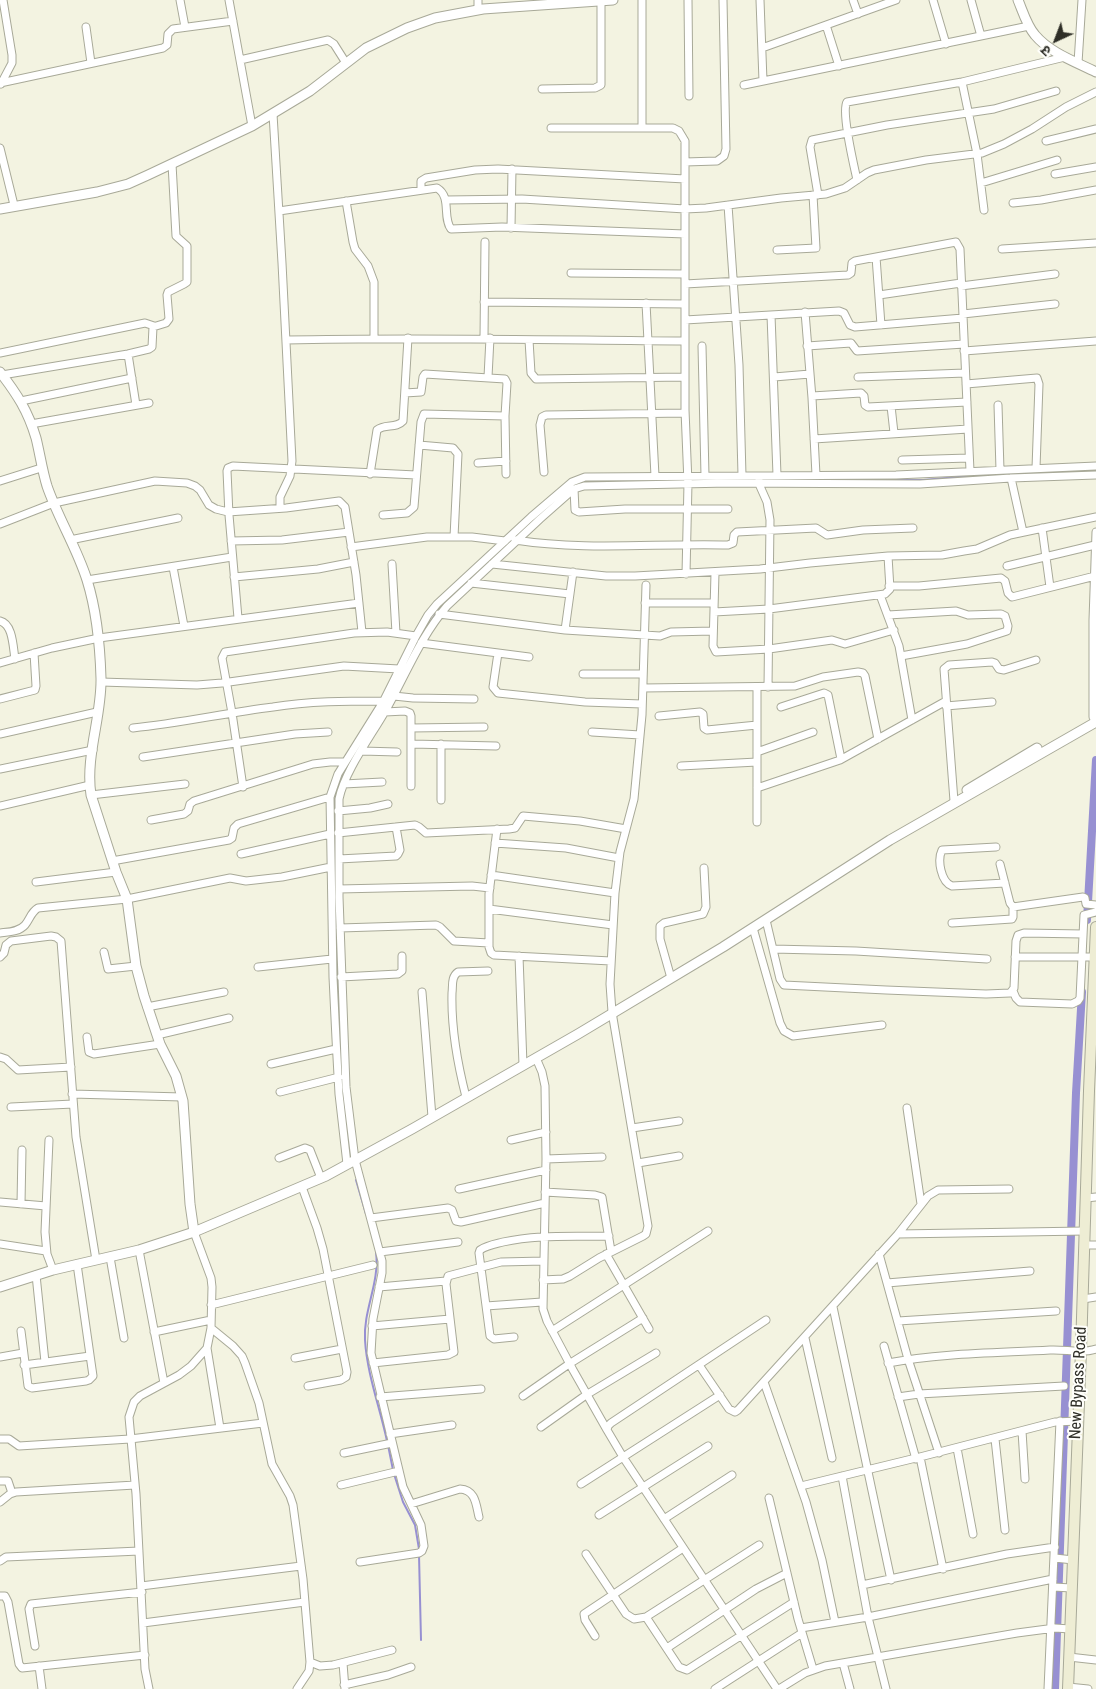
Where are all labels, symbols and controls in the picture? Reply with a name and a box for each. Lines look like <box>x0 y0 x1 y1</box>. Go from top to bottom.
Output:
north arrow <box>1031 15 1081 65</box>
text: उ <box>1037 42 1054 60</box>
street label: New Bypass Road <box>1066 1326 1092 1440</box>

